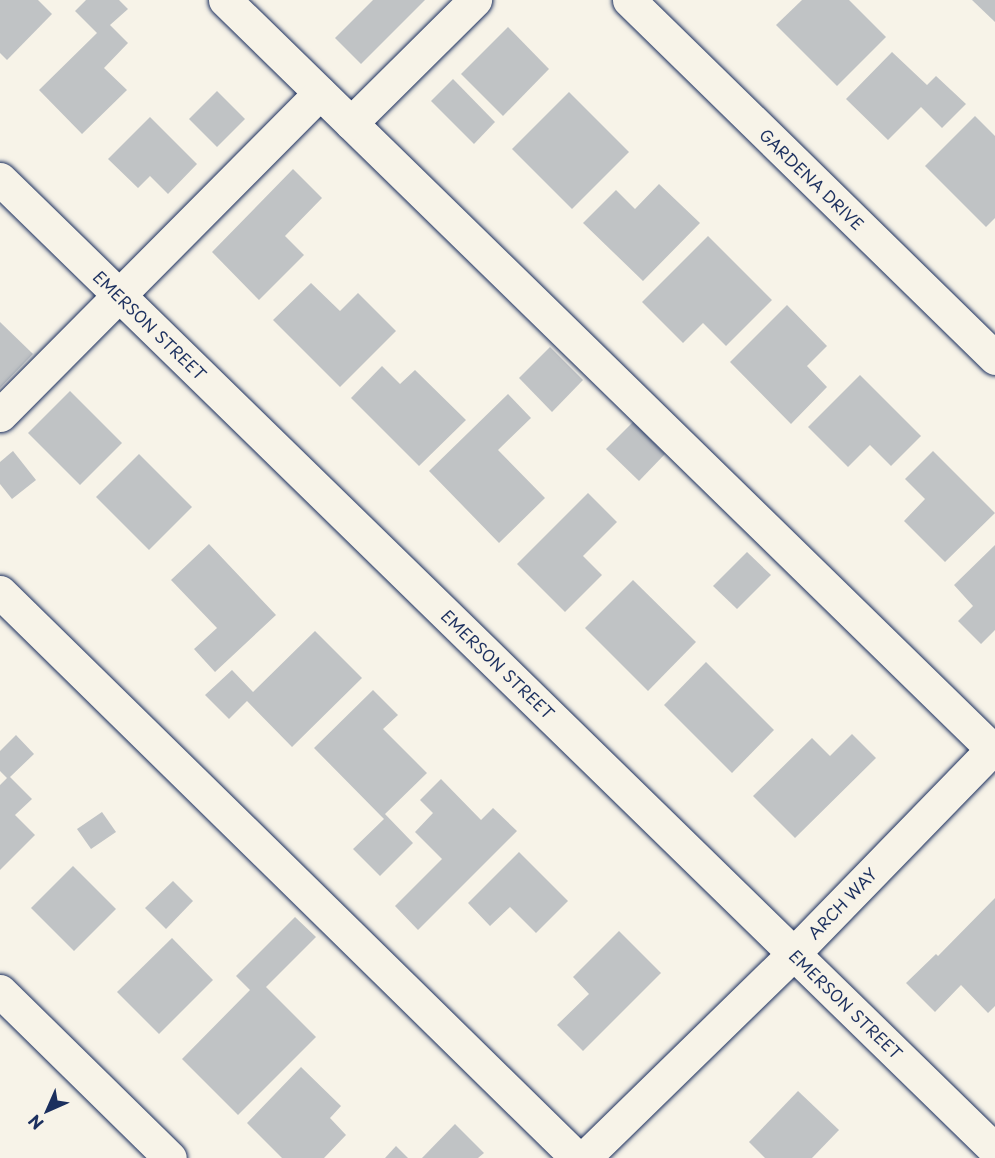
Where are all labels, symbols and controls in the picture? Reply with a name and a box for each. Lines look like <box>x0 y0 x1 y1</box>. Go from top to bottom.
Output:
street label: GARDENA DRIVE <box>756 124 868 234</box>
street label: EMERSON STREET <box>90 266 210 384</box>
street label: EMERSON STREET <box>438 605 558 723</box>
street label: ARCH WAY <box>803 863 881 943</box>
street label: EMERSON STREET <box>786 945 906 1063</box>
north arrow <box>18 1080 78 1140</box>
text: N <box>22 1110 48 1136</box>

